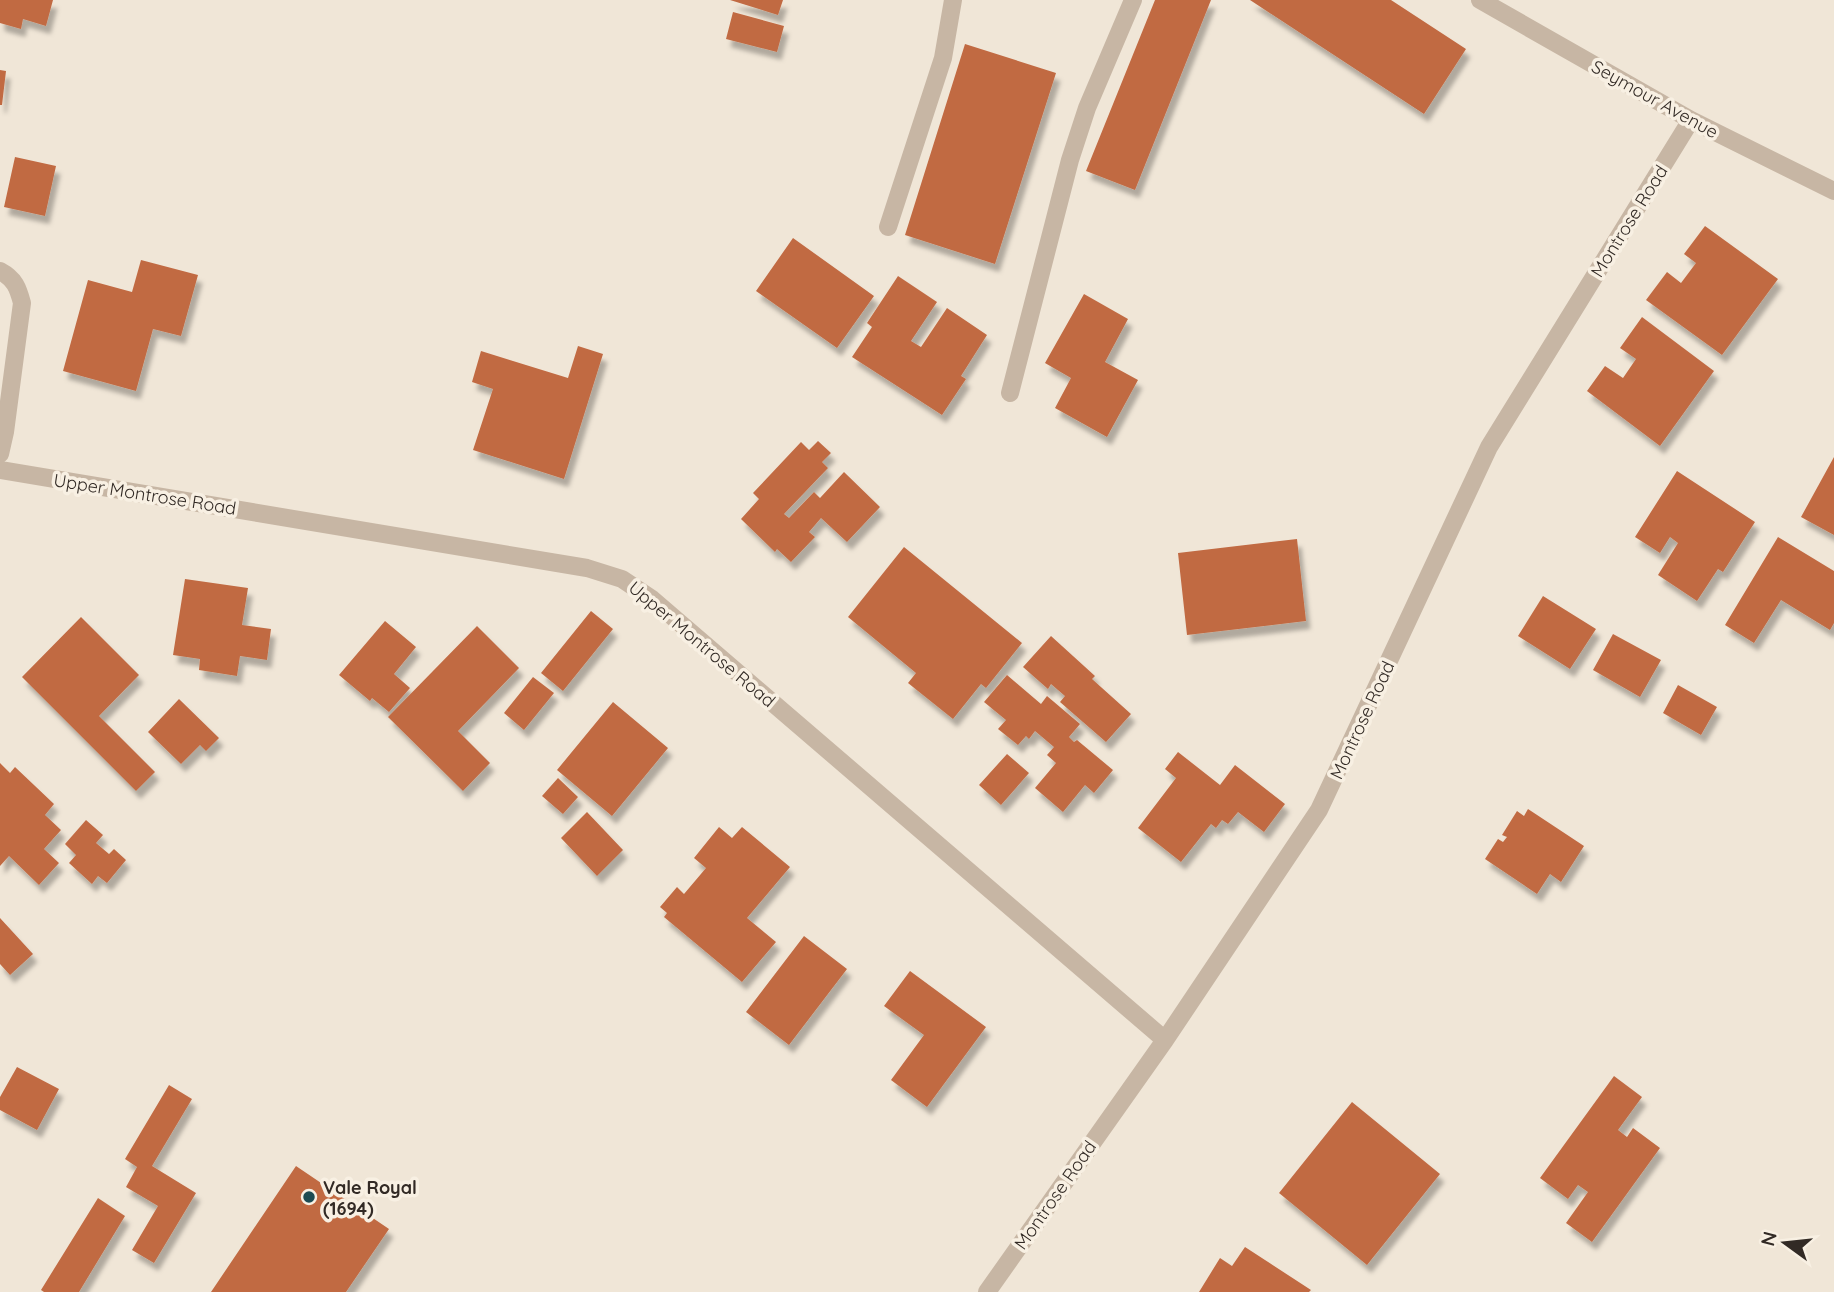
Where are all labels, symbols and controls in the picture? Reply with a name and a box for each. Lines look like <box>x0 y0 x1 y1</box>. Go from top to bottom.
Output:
street label: Seymour Avenue <box>1588 55 1722 143</box>
street label: Montrose Road <box>1585 161 1673 281</box>
street label: Upper Montrose Road <box>52 468 238 520</box>
street label: Upper Montrose Road <box>624 576 780 712</box>
street label: Montrose Road <box>1325 657 1399 783</box>
street label: Montrose Road <box>1009 1136 1101 1254</box>
place label: Vale Royal (1694) <box>323 1176 417 1220</box>
marker: Vale Royal (1694) <box>301 1189 317 1205</box>
north arrow <box>1750 1208 1820 1278</box>
text: N <box>1755 1229 1782 1248</box>

